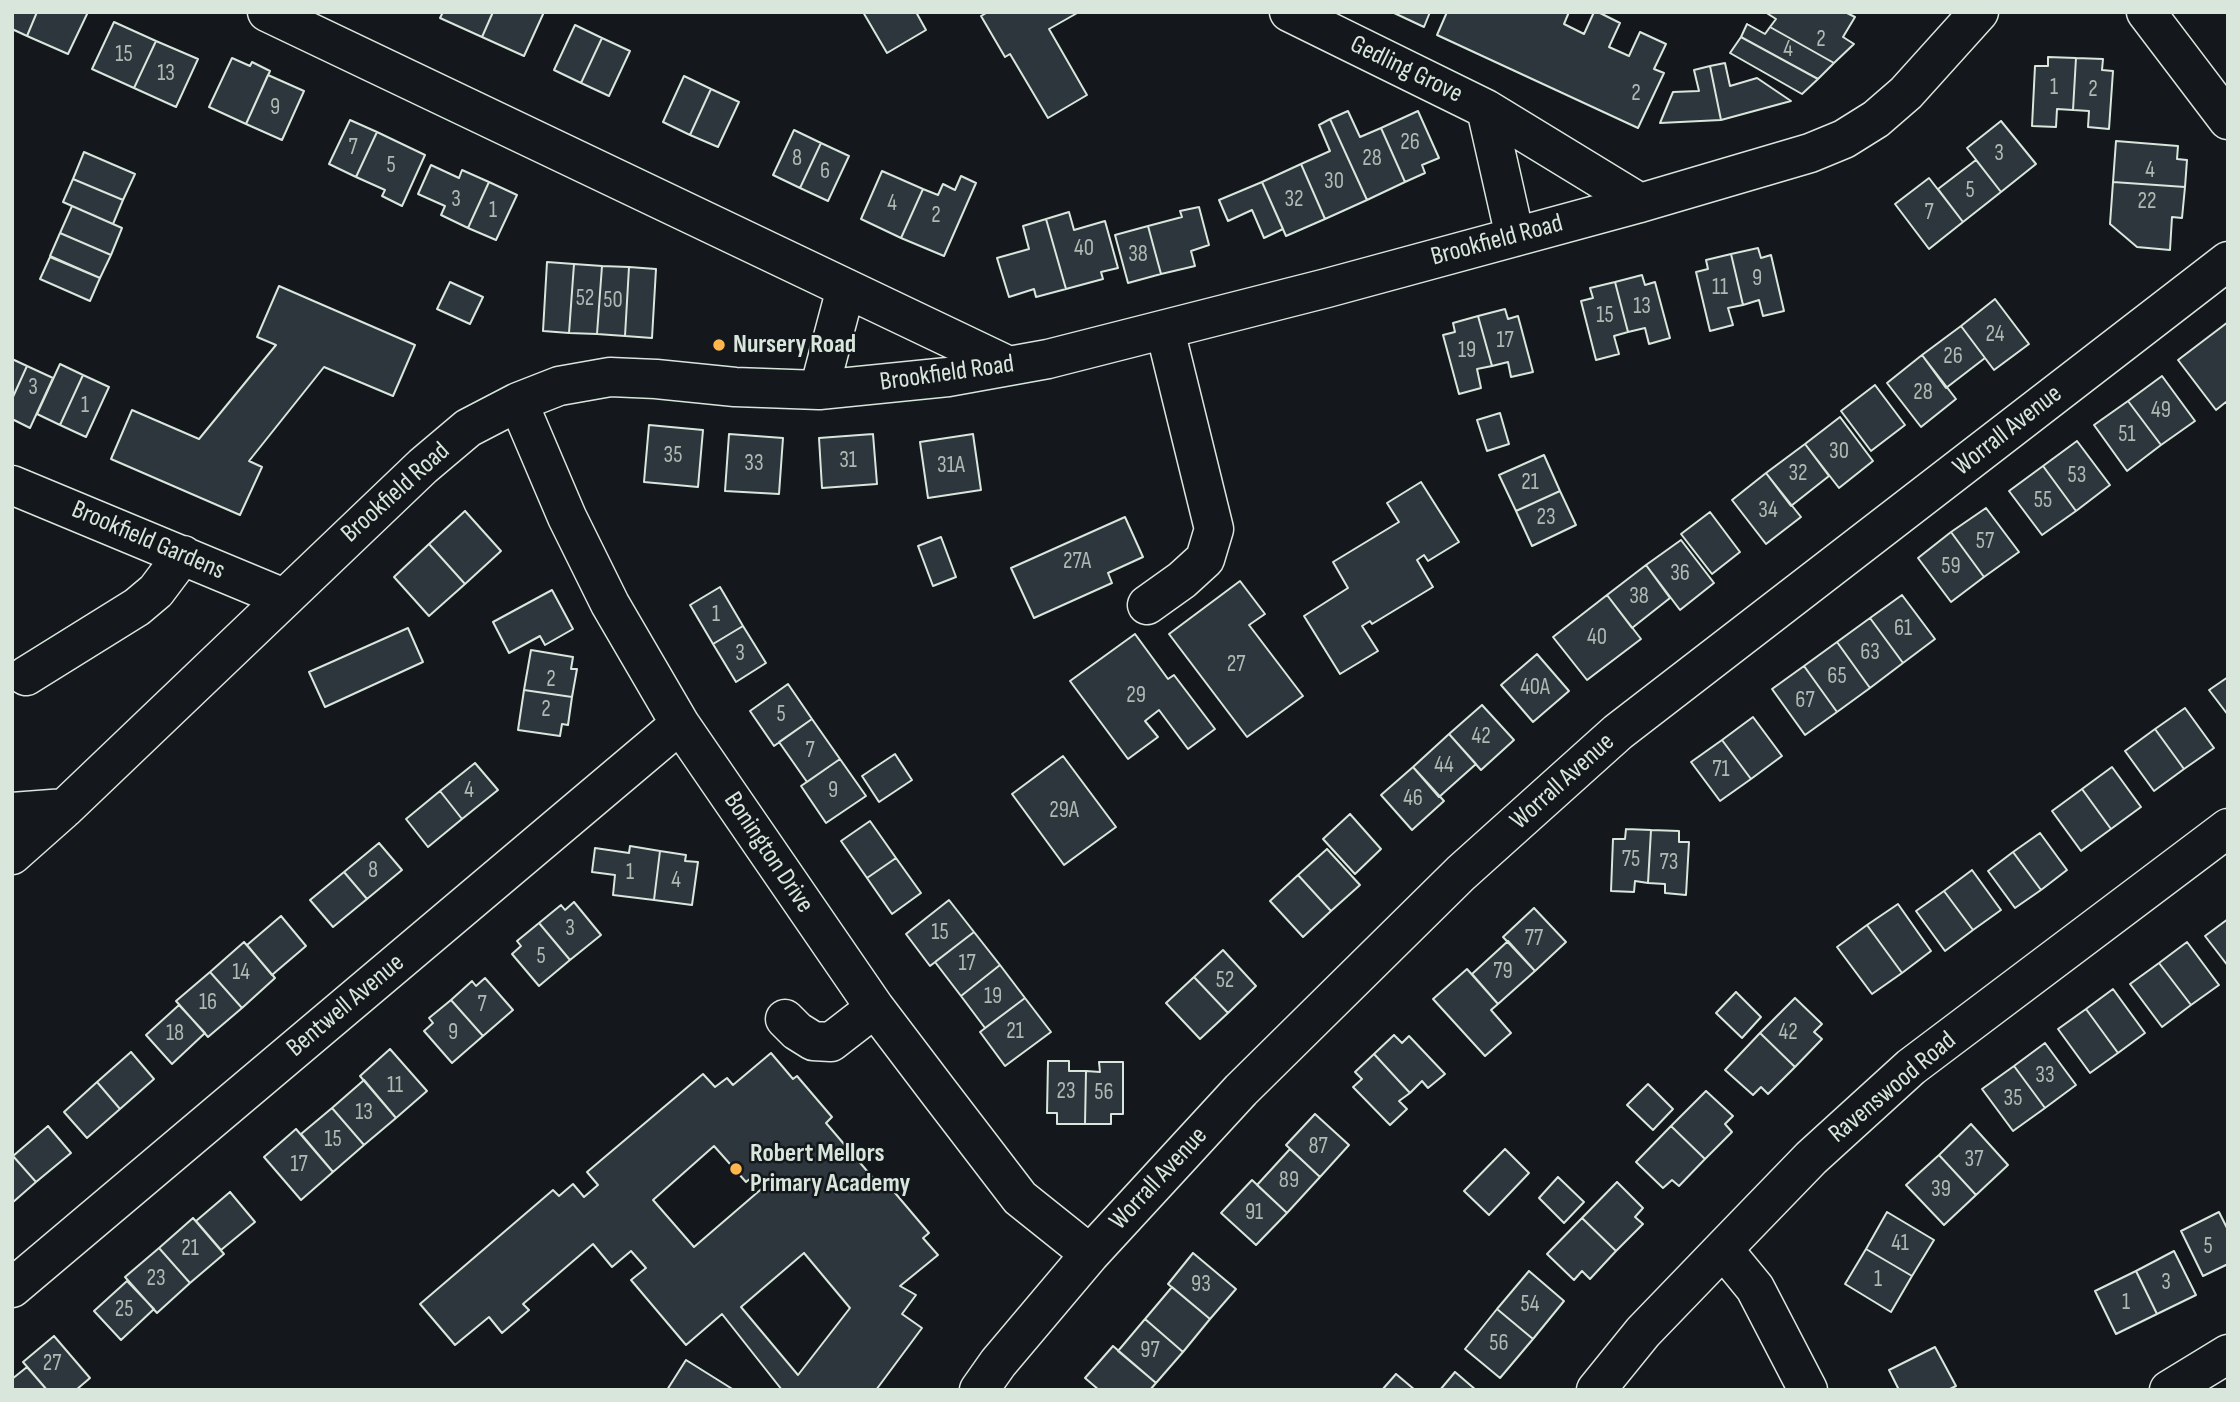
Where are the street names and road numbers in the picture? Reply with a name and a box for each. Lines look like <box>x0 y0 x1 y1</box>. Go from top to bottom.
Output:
street label: Gedling Grove <box>1345 29 1467 111</box>
street label: Brookfield Road <box>1428 208 1566 274</box>
street label: Brookfield Road <box>878 349 1016 399</box>
street label: Worrall Avenue <box>1948 379 2068 483</box>
street label: Brookfield Road <box>335 436 457 550</box>
street label: Brookfield Gardens <box>67 495 229 587</box>
street label: Worrall Avenue <box>1505 727 1621 837</box>
street label: Bonington Drive <box>716 787 820 919</box>
street label: Bentwell Avenue <box>281 948 411 1064</box>
street label: Ravenswood Road <box>1823 1026 1963 1150</box>
street label: Worrall Avenue <box>1104 1121 1214 1237</box>

